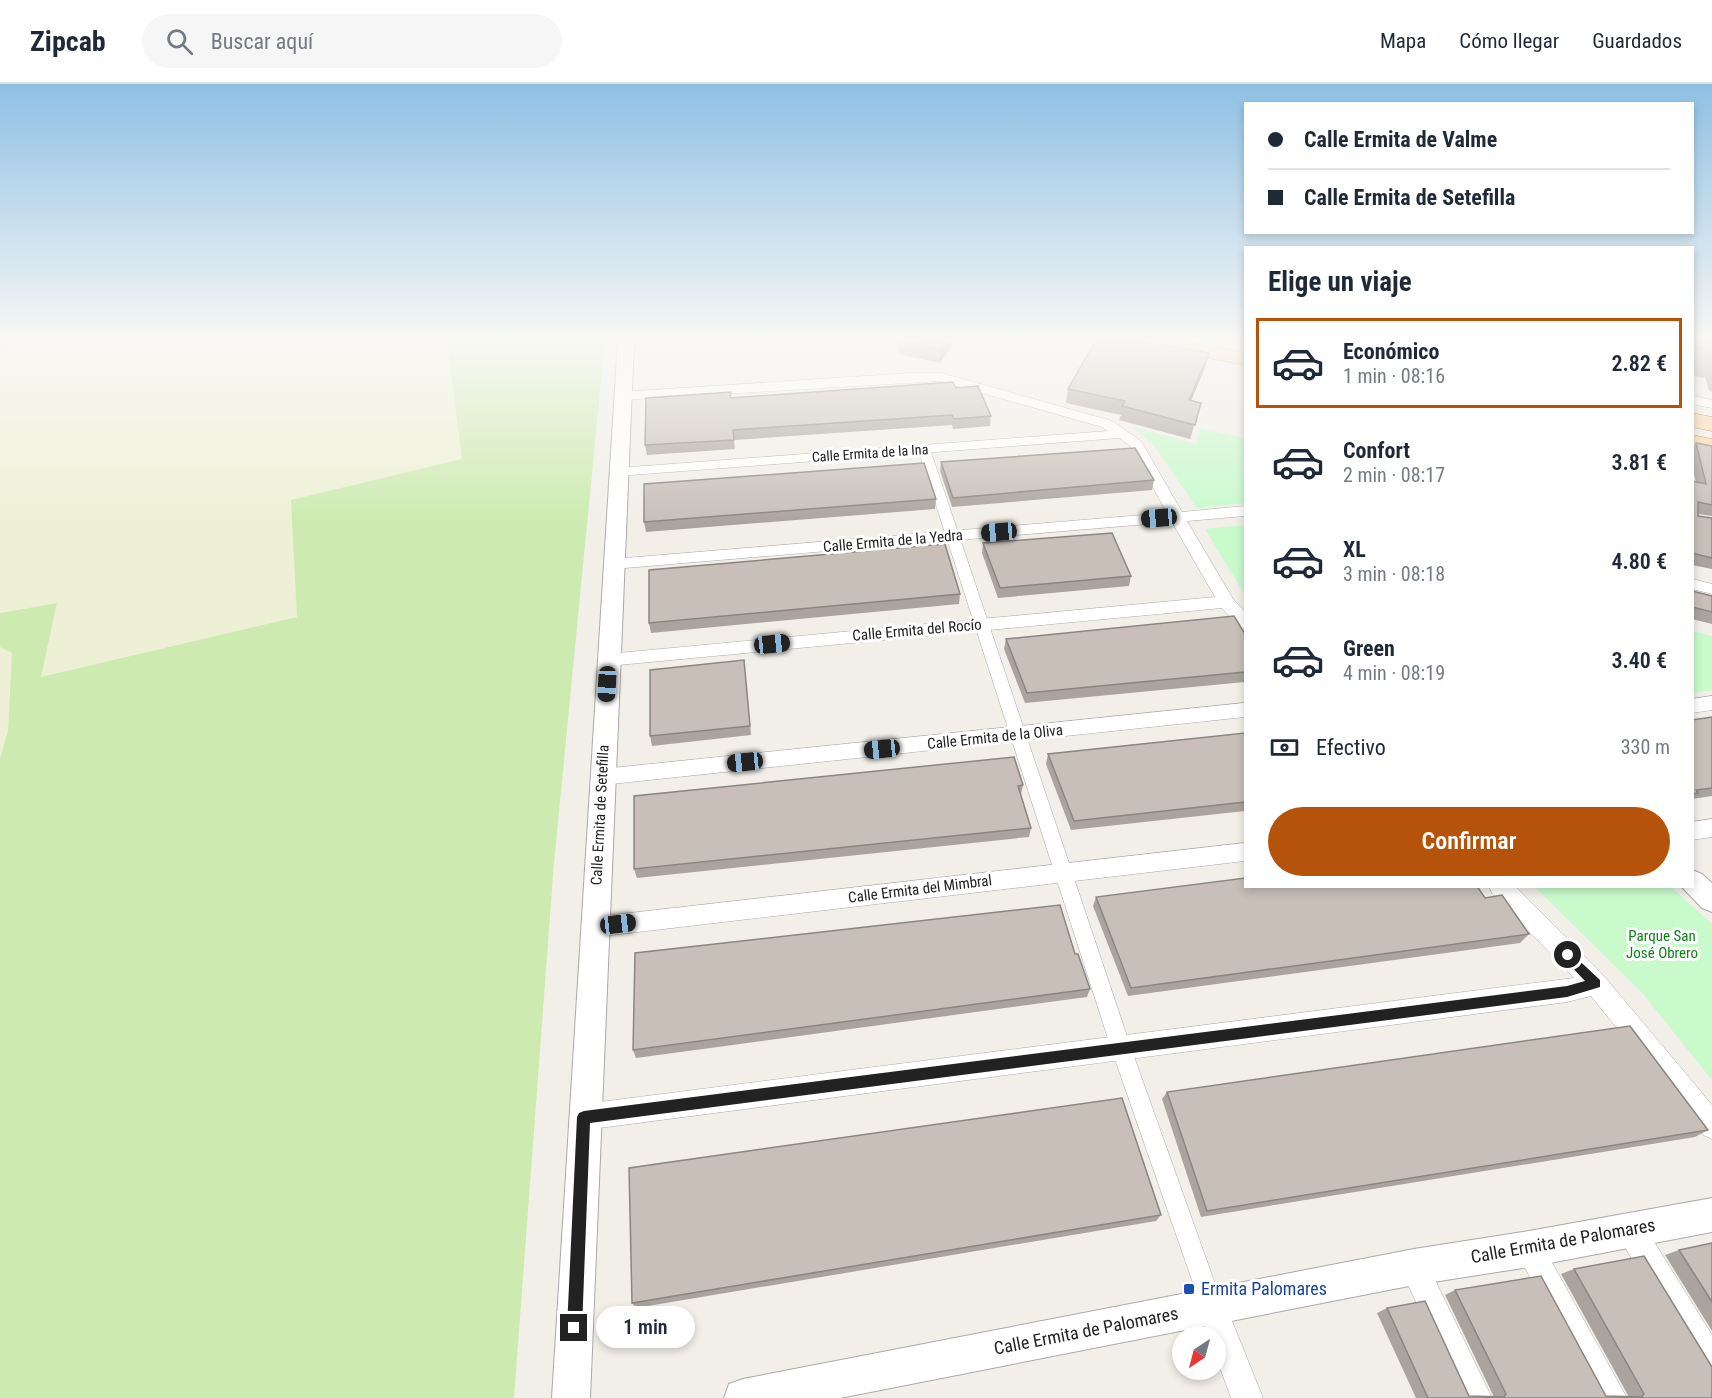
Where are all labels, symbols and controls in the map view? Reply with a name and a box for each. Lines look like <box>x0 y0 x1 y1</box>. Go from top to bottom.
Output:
search box <box>142 14 562 68</box>
text: Zipcab <box>30 25 106 58</box>
icon: search <box>163 25 196 58</box>
text: Buscar aquí <box>211 29 313 54</box>
text: Mapa <box>1380 29 1426 53</box>
text: Cómo llegar <box>1459 29 1559 53</box>
text: Guardados <box>1592 29 1682 53</box>
text: Calle Ermita de Valme <box>1304 127 1497 152</box>
text: Calle Ermita de Setefilla <box>1304 185 1515 210</box>
text: Elige un viaje <box>1268 266 1412 298</box>
icon: car <box>1271 336 1325 390</box>
text: Económico <box>1343 339 1439 364</box>
text: 2.82 € <box>1611 351 1667 376</box>
text: 1 min · 08:16 <box>1343 364 1445 388</box>
icon: car <box>1271 435 1325 489</box>
text: Confort <box>1343 438 1410 463</box>
street label: Calle Ermita de la Ina <box>811 441 929 465</box>
text: 3.81 € <box>1611 450 1667 475</box>
text: 2 min · 08:17 <box>1343 463 1445 487</box>
car <box>1140 507 1178 529</box>
car <box>980 521 1018 543</box>
street label: Calle Ermita de la Yedra <box>822 526 964 556</box>
icon: car <box>1271 534 1325 588</box>
text: XL <box>1343 537 1366 562</box>
text: 4.80 € <box>1611 549 1667 574</box>
text: 3 min · 08:18 <box>1343 562 1445 586</box>
street label: Calle Ermita del Rocío <box>852 615 982 645</box>
car <box>753 633 791 655</box>
icon: car <box>1271 633 1325 687</box>
text: Green <box>1343 636 1395 661</box>
text: 3.40 € <box>1611 648 1667 673</box>
text: 4 min · 08:19 <box>1343 661 1445 685</box>
car <box>597 666 617 702</box>
street label: Calle Ermita de la Oliva <box>926 721 1064 753</box>
icon: cash <box>1268 731 1301 764</box>
text: Efectivo <box>1316 735 1386 760</box>
text: 330 m <box>1621 735 1670 759</box>
car <box>863 738 901 760</box>
street label: Calle Ermita de Setefilla <box>587 744 613 886</box>
car <box>726 751 764 773</box>
button: Confirmar <box>1268 807 1670 876</box>
street label: Calle Ermita del Mimbral <box>847 871 993 907</box>
car <box>599 913 637 935</box>
park label: Parque San José Obrero <box>1626 927 1698 962</box>
route start <box>1554 941 1581 968</box>
street label: Calle Ermita de Palomares <box>1469 1214 1657 1267</box>
place label: Ermita Palomares <box>1201 1278 1327 1299</box>
marker: Ermita Palomares <box>1182 1282 1196 1296</box>
street label: Calle Ermita de Palomares <box>992 1302 1180 1359</box>
callout: 1 min <box>595 1307 694 1349</box>
route end <box>560 1314 587 1341</box>
text: 1 min <box>623 1315 668 1339</box>
north arrow <box>1172 1326 1226 1380</box>
map controls <box>1172 1326 1226 1380</box>

